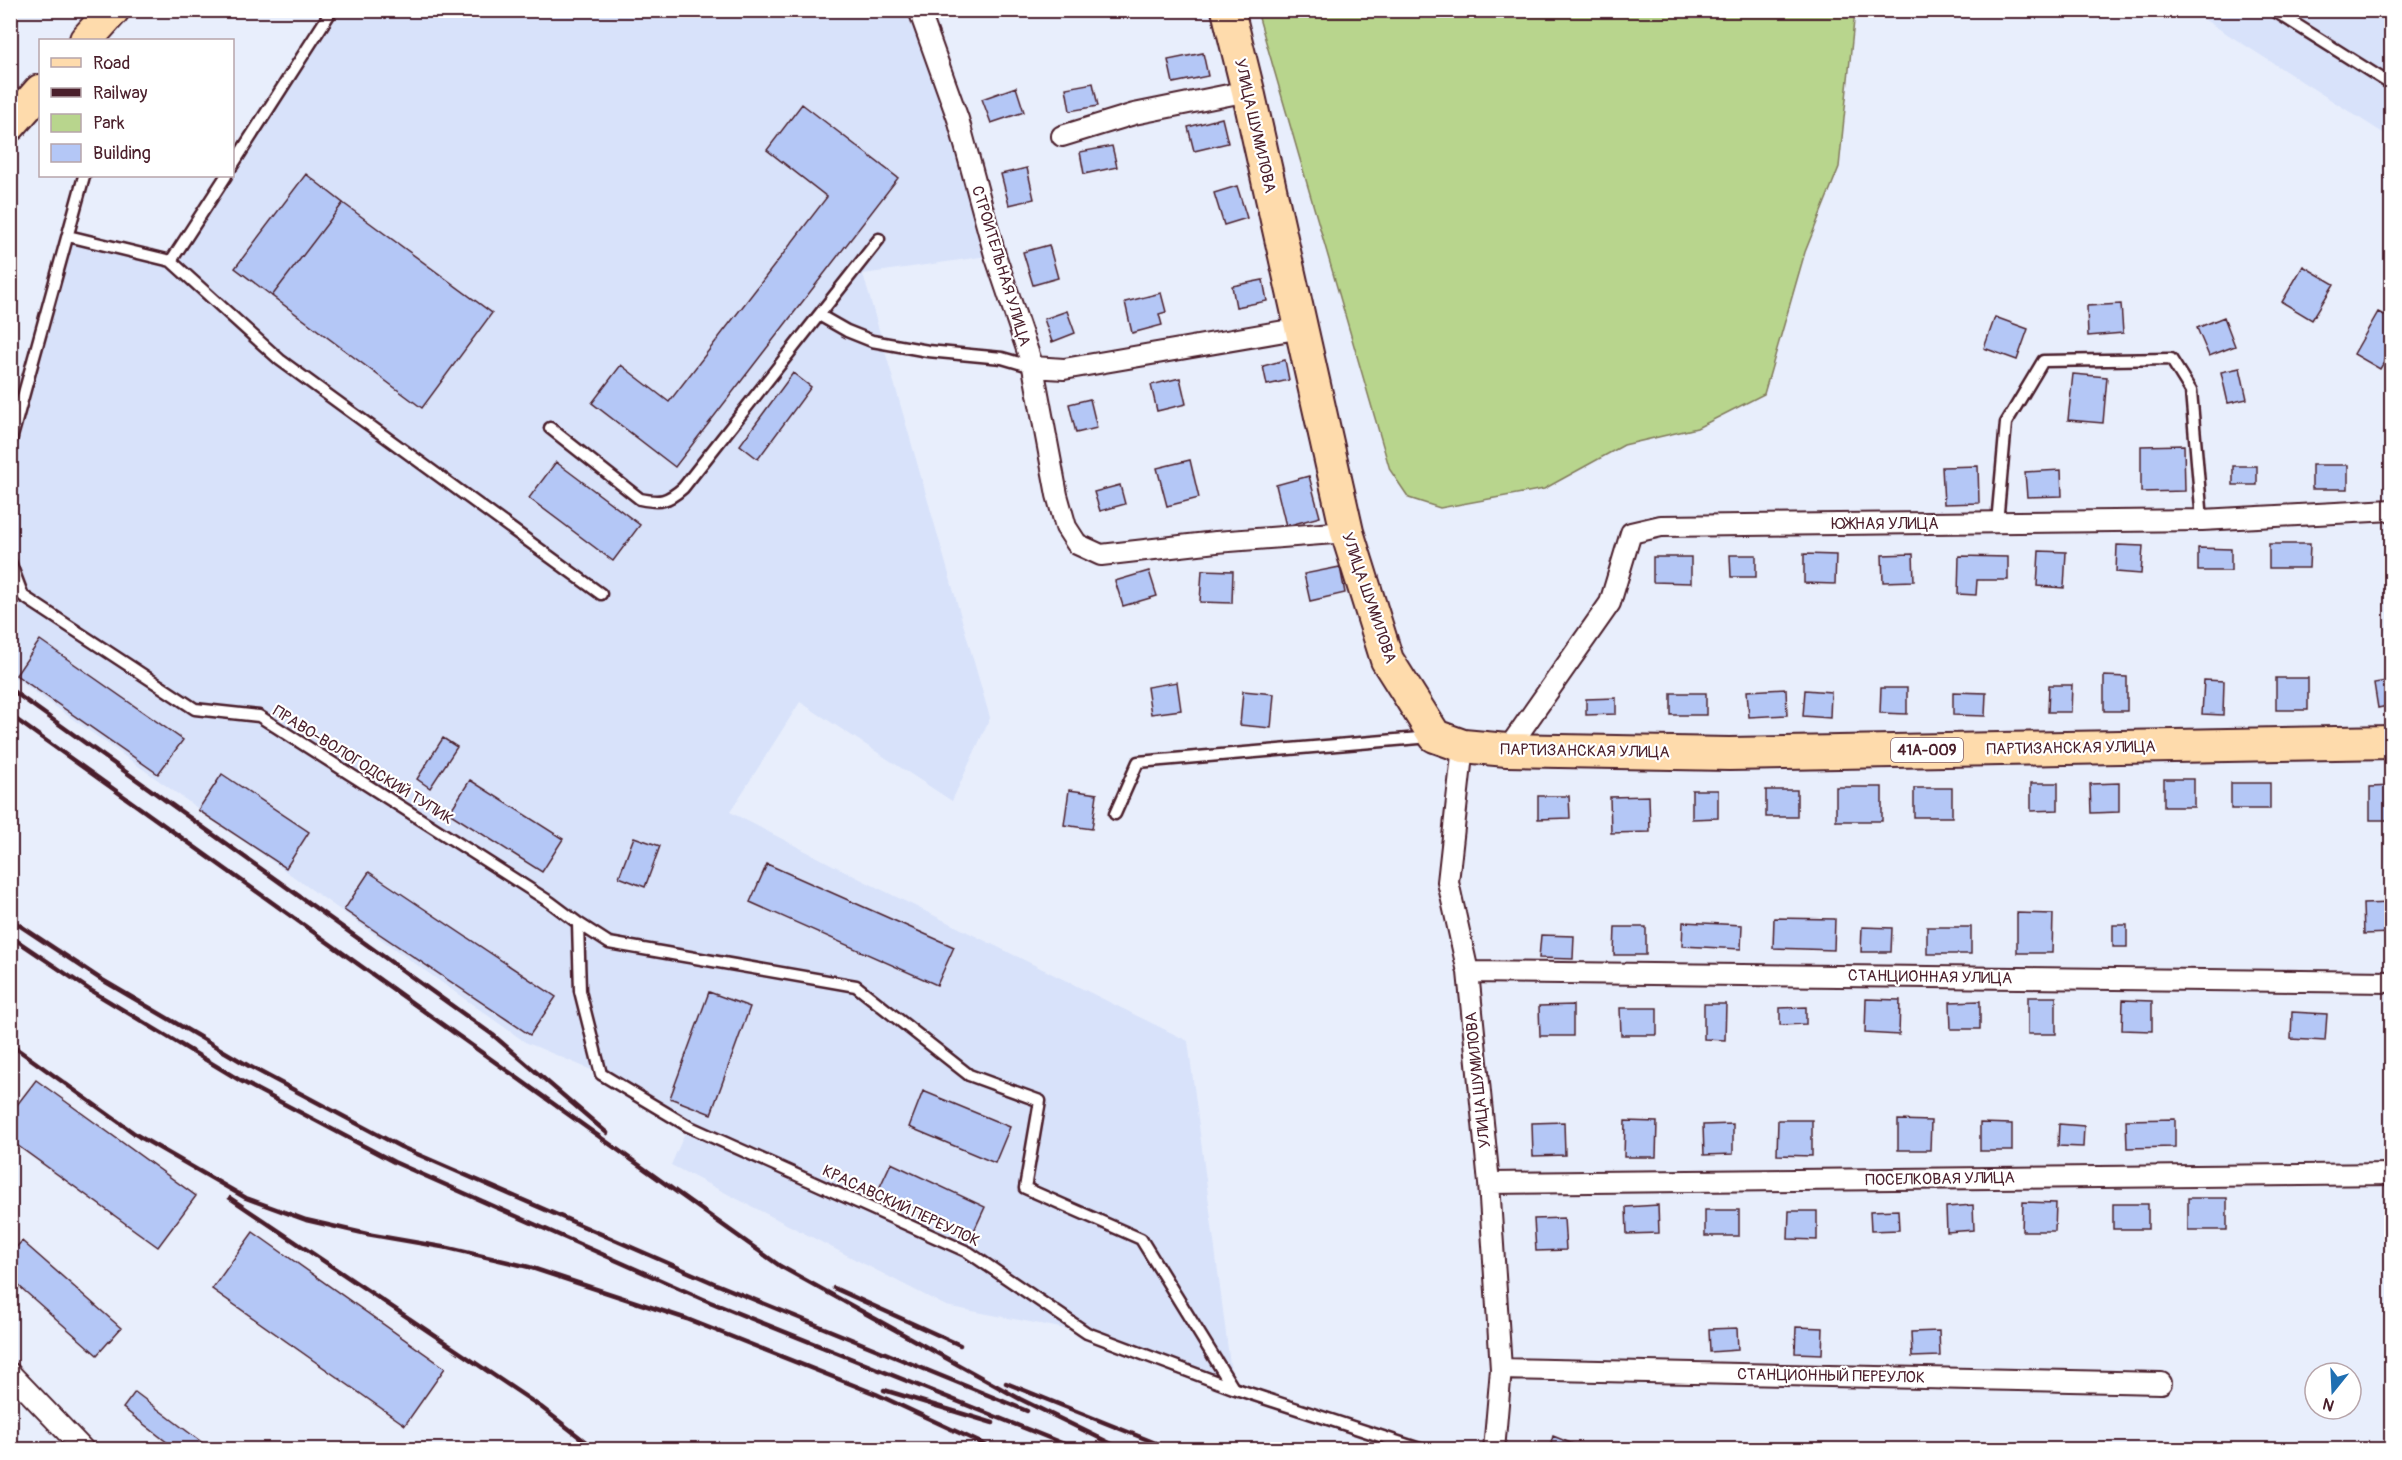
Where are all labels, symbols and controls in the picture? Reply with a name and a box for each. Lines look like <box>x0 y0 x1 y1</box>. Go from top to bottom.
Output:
legend <box>39 39 234 177</box>
text: Road <box>93 52 130 75</box>
street label: УЛИЦА ШУМИЛОВА <box>1230 57 1280 195</box>
text: Railway <box>93 82 148 105</box>
text: Park <box>93 112 125 135</box>
text: Building <box>93 142 151 165</box>
street label: СТРОИТЕЛЬНАЯ УЛИЦА <box>967 183 1035 349</box>
street label: ЮЖНАЯ УЛИЦА <box>1831 514 1939 534</box>
street label: УЛИЦА ШУМИЛОВА <box>1337 530 1401 666</box>
street label: ПРАВО-ВОЛОГОДСКИЙ ТУПИК <box>269 701 457 829</box>
street label: ПАРТИЗАНСКАЯ УЛИЦА <box>1986 737 2156 759</box>
road number: 41А-009 <box>1891 738 1963 762</box>
street label: ПАРТИЗАНСКАЯ УЛИЦА <box>1500 740 1670 762</box>
street label: СТАНЦИОННАЯ УЛИЦА <box>1848 966 2012 988</box>
street label: УЛИЦА ШУМИЛОВА <box>1461 1011 1495 1149</box>
street label: КРАСАВСКИЙ ПЕРЕУЛОК <box>819 1161 983 1251</box>
street label: ПОСЕЛКОВАЯ УЛИЦА <box>1865 1168 2015 1190</box>
north arrow <box>2303 1361 2363 1421</box>
street label: СТАНЦИОННЫЙ ПЕРЕУЛОК <box>1737 1364 1925 1388</box>
text: N <box>2320 1393 2337 1415</box>

